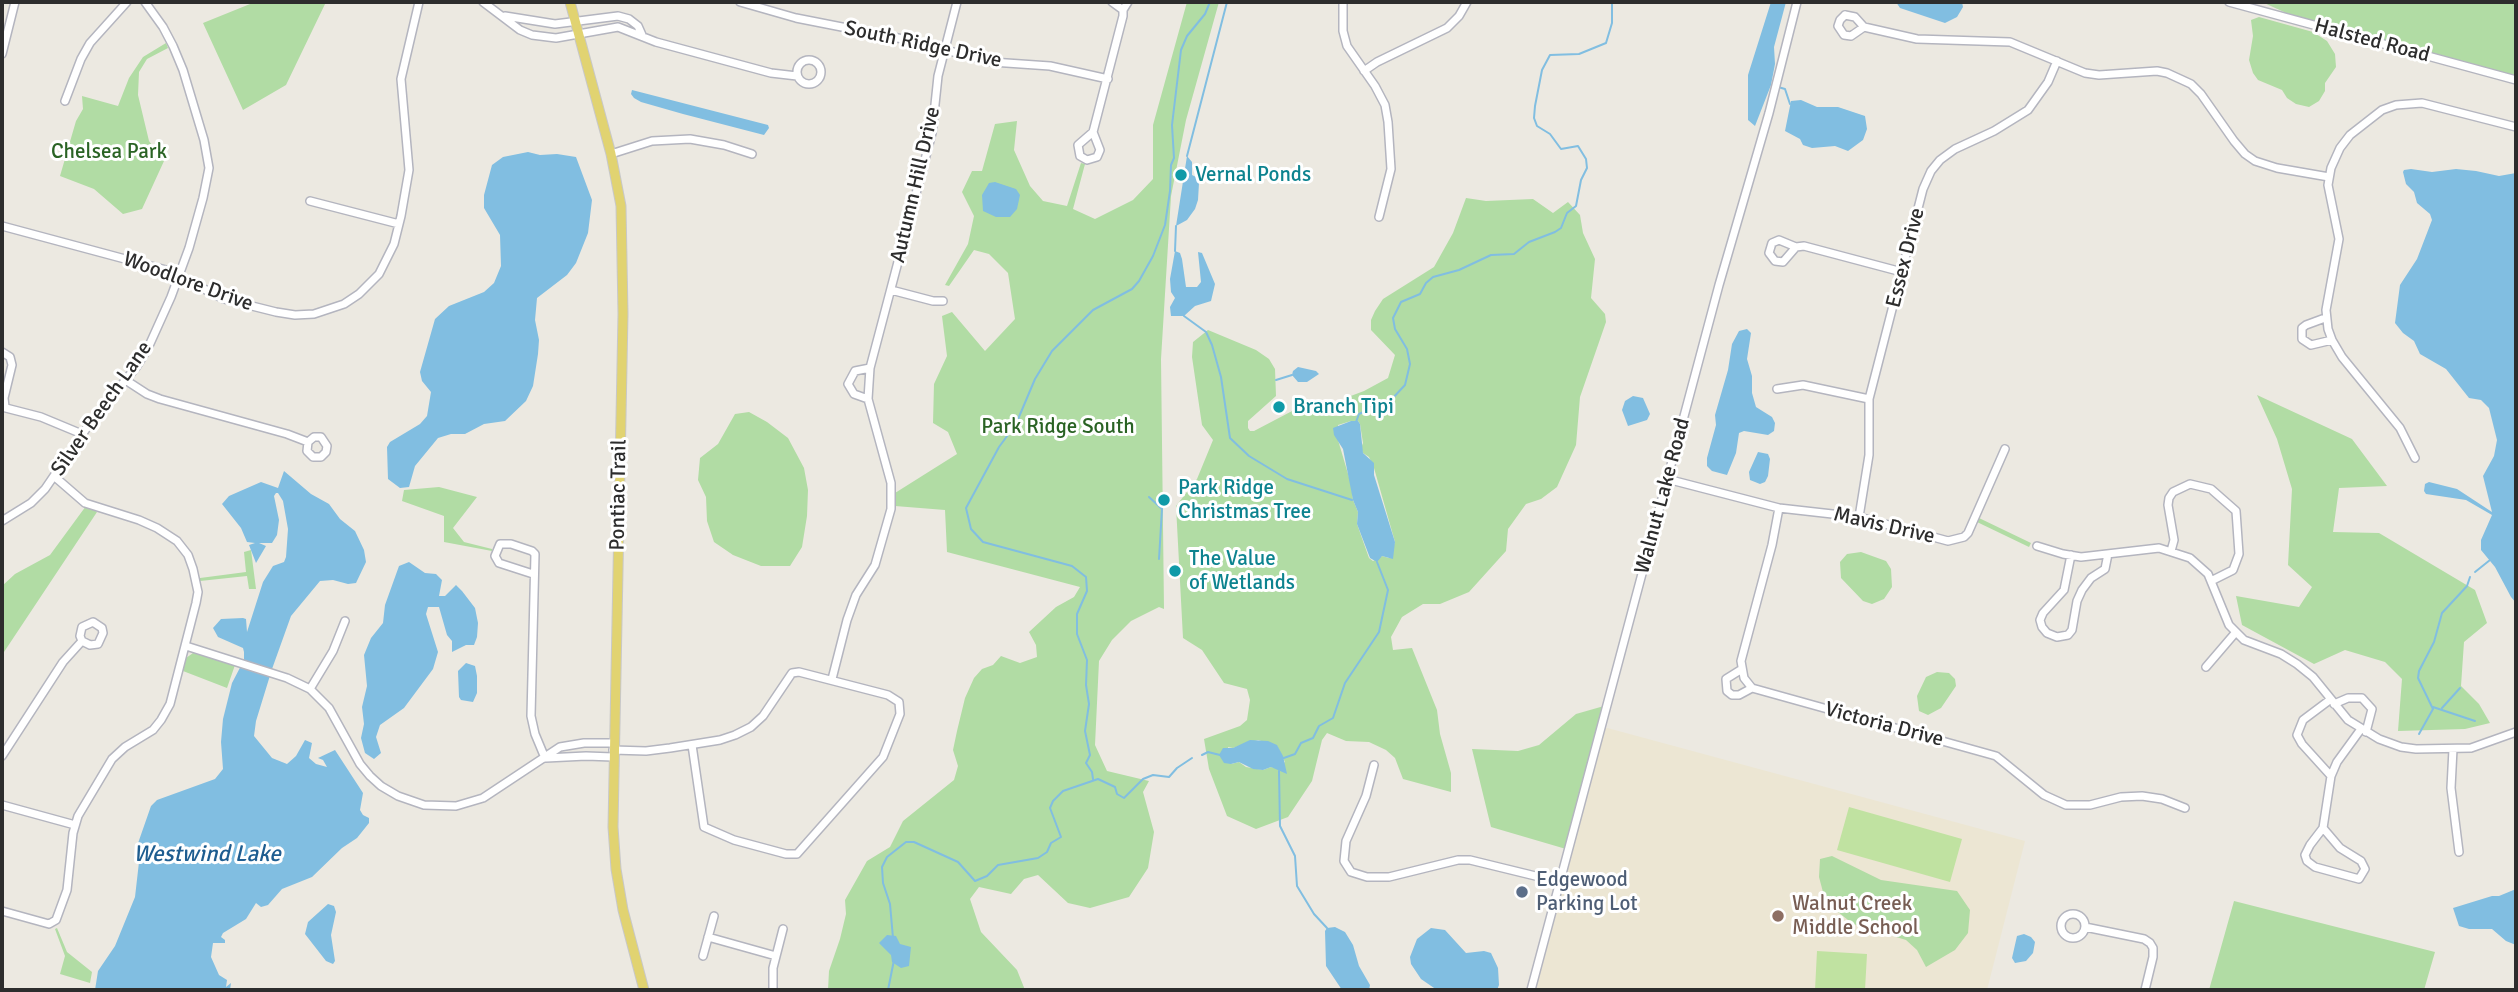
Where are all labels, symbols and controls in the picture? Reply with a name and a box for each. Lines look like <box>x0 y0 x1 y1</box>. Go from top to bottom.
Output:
street label: Halsted Road <box>2311 13 2433 69</box>
street label: South Ridge Drive <box>842 16 1004 74</box>
street label: Autumn Hill Drive <box>886 105 946 265</box>
park label: Chelsea Park <box>51 139 167 165</box>
place label: Vernal Ponds <box>1195 162 1311 188</box>
marker: Vernal Ponds <box>1173 167 1189 183</box>
street label: Essex Drive <box>1881 205 1931 311</box>
street label: Woodlore Drive <box>120 247 256 317</box>
street label: Silver Beech Lane <box>46 337 158 481</box>
place label: Branch Tipi <box>1293 394 1394 420</box>
marker: Branch Tipi <box>1271 399 1287 415</box>
park label: Park Ridge South <box>981 414 1135 440</box>
street label: Walnut Lake Road <box>1630 415 1696 577</box>
street label: Pontiac Trail <box>605 439 633 551</box>
place label: Park Ridge Christmas Tree <box>1178 475 1311 525</box>
marker: Park Ridge Christmas Tree <box>1156 492 1172 508</box>
street label: Mavis Drive <box>1831 502 1937 550</box>
place label: The Value of Wetlands <box>1189 546 1295 596</box>
marker: The Value of Wetlands <box>1167 563 1183 579</box>
street label: Victoria Drive <box>1822 697 1946 753</box>
water label: Westwind Lake <box>133 841 281 869</box>
place label: Edgewood Parking Lot <box>1536 867 1638 917</box>
marker: Edgewood Parking Lot <box>1514 884 1530 900</box>
place label: Walnut Creek Middle School <box>1792 891 1919 941</box>
marker: Walnut Creek Middle School <box>1770 908 1786 924</box>

